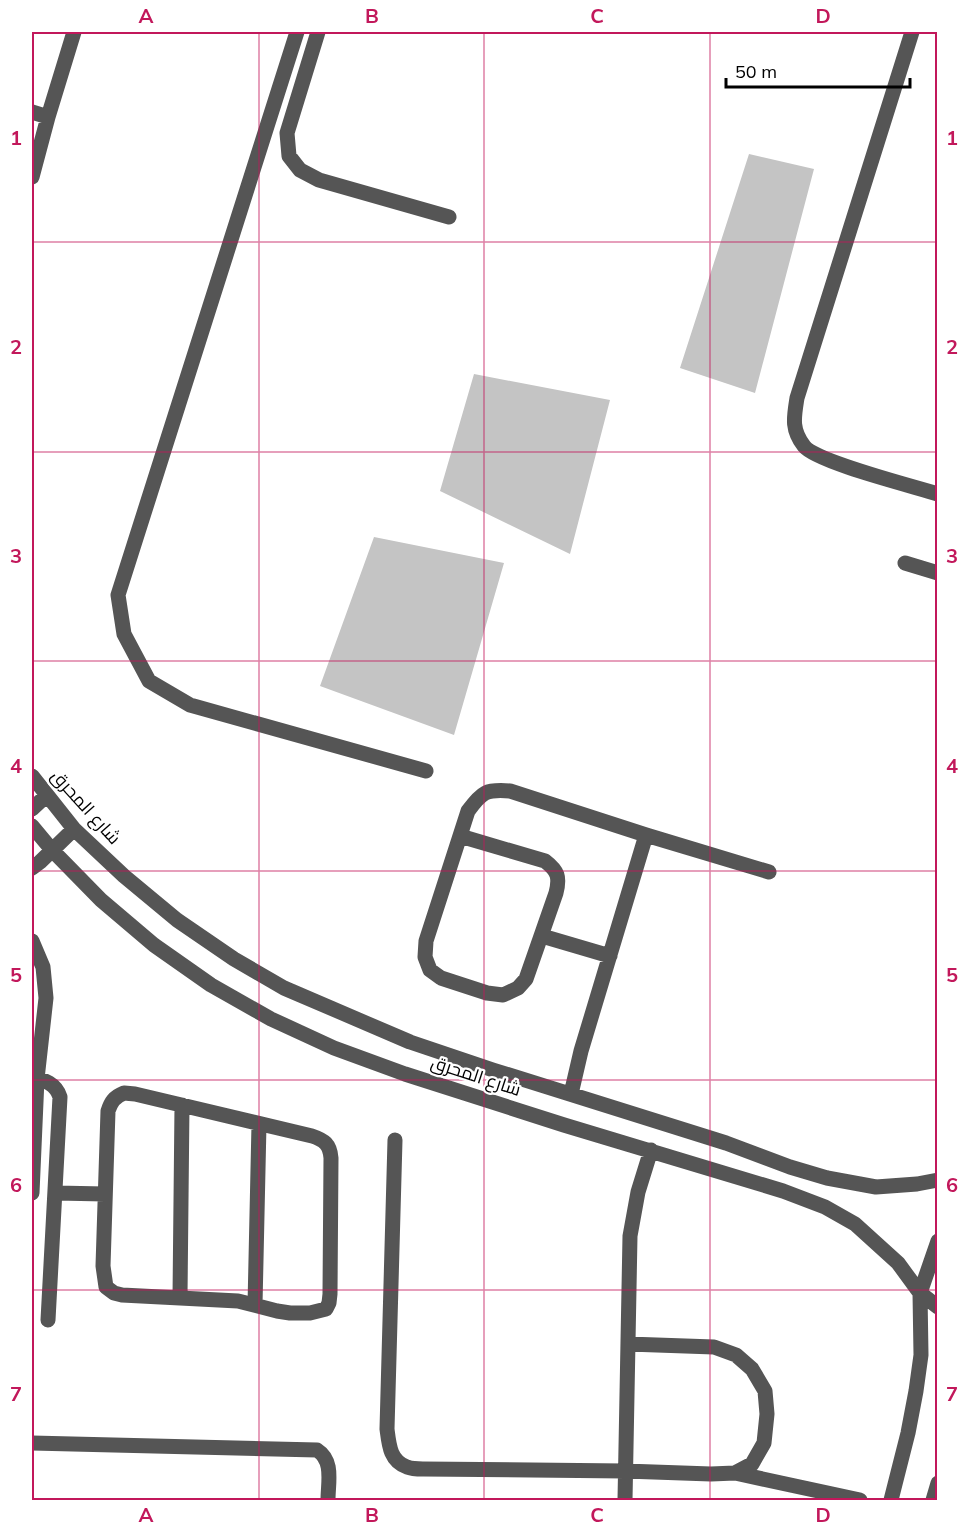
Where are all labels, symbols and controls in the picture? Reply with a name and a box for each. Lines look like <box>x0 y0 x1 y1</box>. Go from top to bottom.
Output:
text: A <box>139 3 154 28</box>
text: B <box>365 3 379 28</box>
text: C <box>590 3 604 28</box>
text: D <box>815 3 831 28</box>
scale bar <box>726 51 910 89</box>
text: 50 m <box>735 60 777 83</box>
text: 1 <box>10 125 22 150</box>
text: 1 <box>946 125 958 150</box>
text: 2 <box>10 334 22 359</box>
text: 2 <box>946 334 958 359</box>
text: 3 <box>10 543 22 568</box>
text: 3 <box>946 543 958 568</box>
text: 4 <box>10 753 22 778</box>
text: 4 <box>946 753 958 778</box>
street label: شارع المحرق <box>46 764 126 850</box>
text: 5 <box>10 962 22 987</box>
text: 5 <box>946 962 958 987</box>
street label: شارع المحرق <box>428 1050 524 1102</box>
text: 6 <box>10 1172 22 1197</box>
text: 6 <box>946 1172 958 1197</box>
text: 7 <box>10 1381 22 1406</box>
text: 7 <box>946 1381 958 1406</box>
text: A <box>139 1502 154 1527</box>
text: B <box>365 1502 379 1527</box>
text: C <box>590 1502 604 1527</box>
text: D <box>815 1502 831 1527</box>

